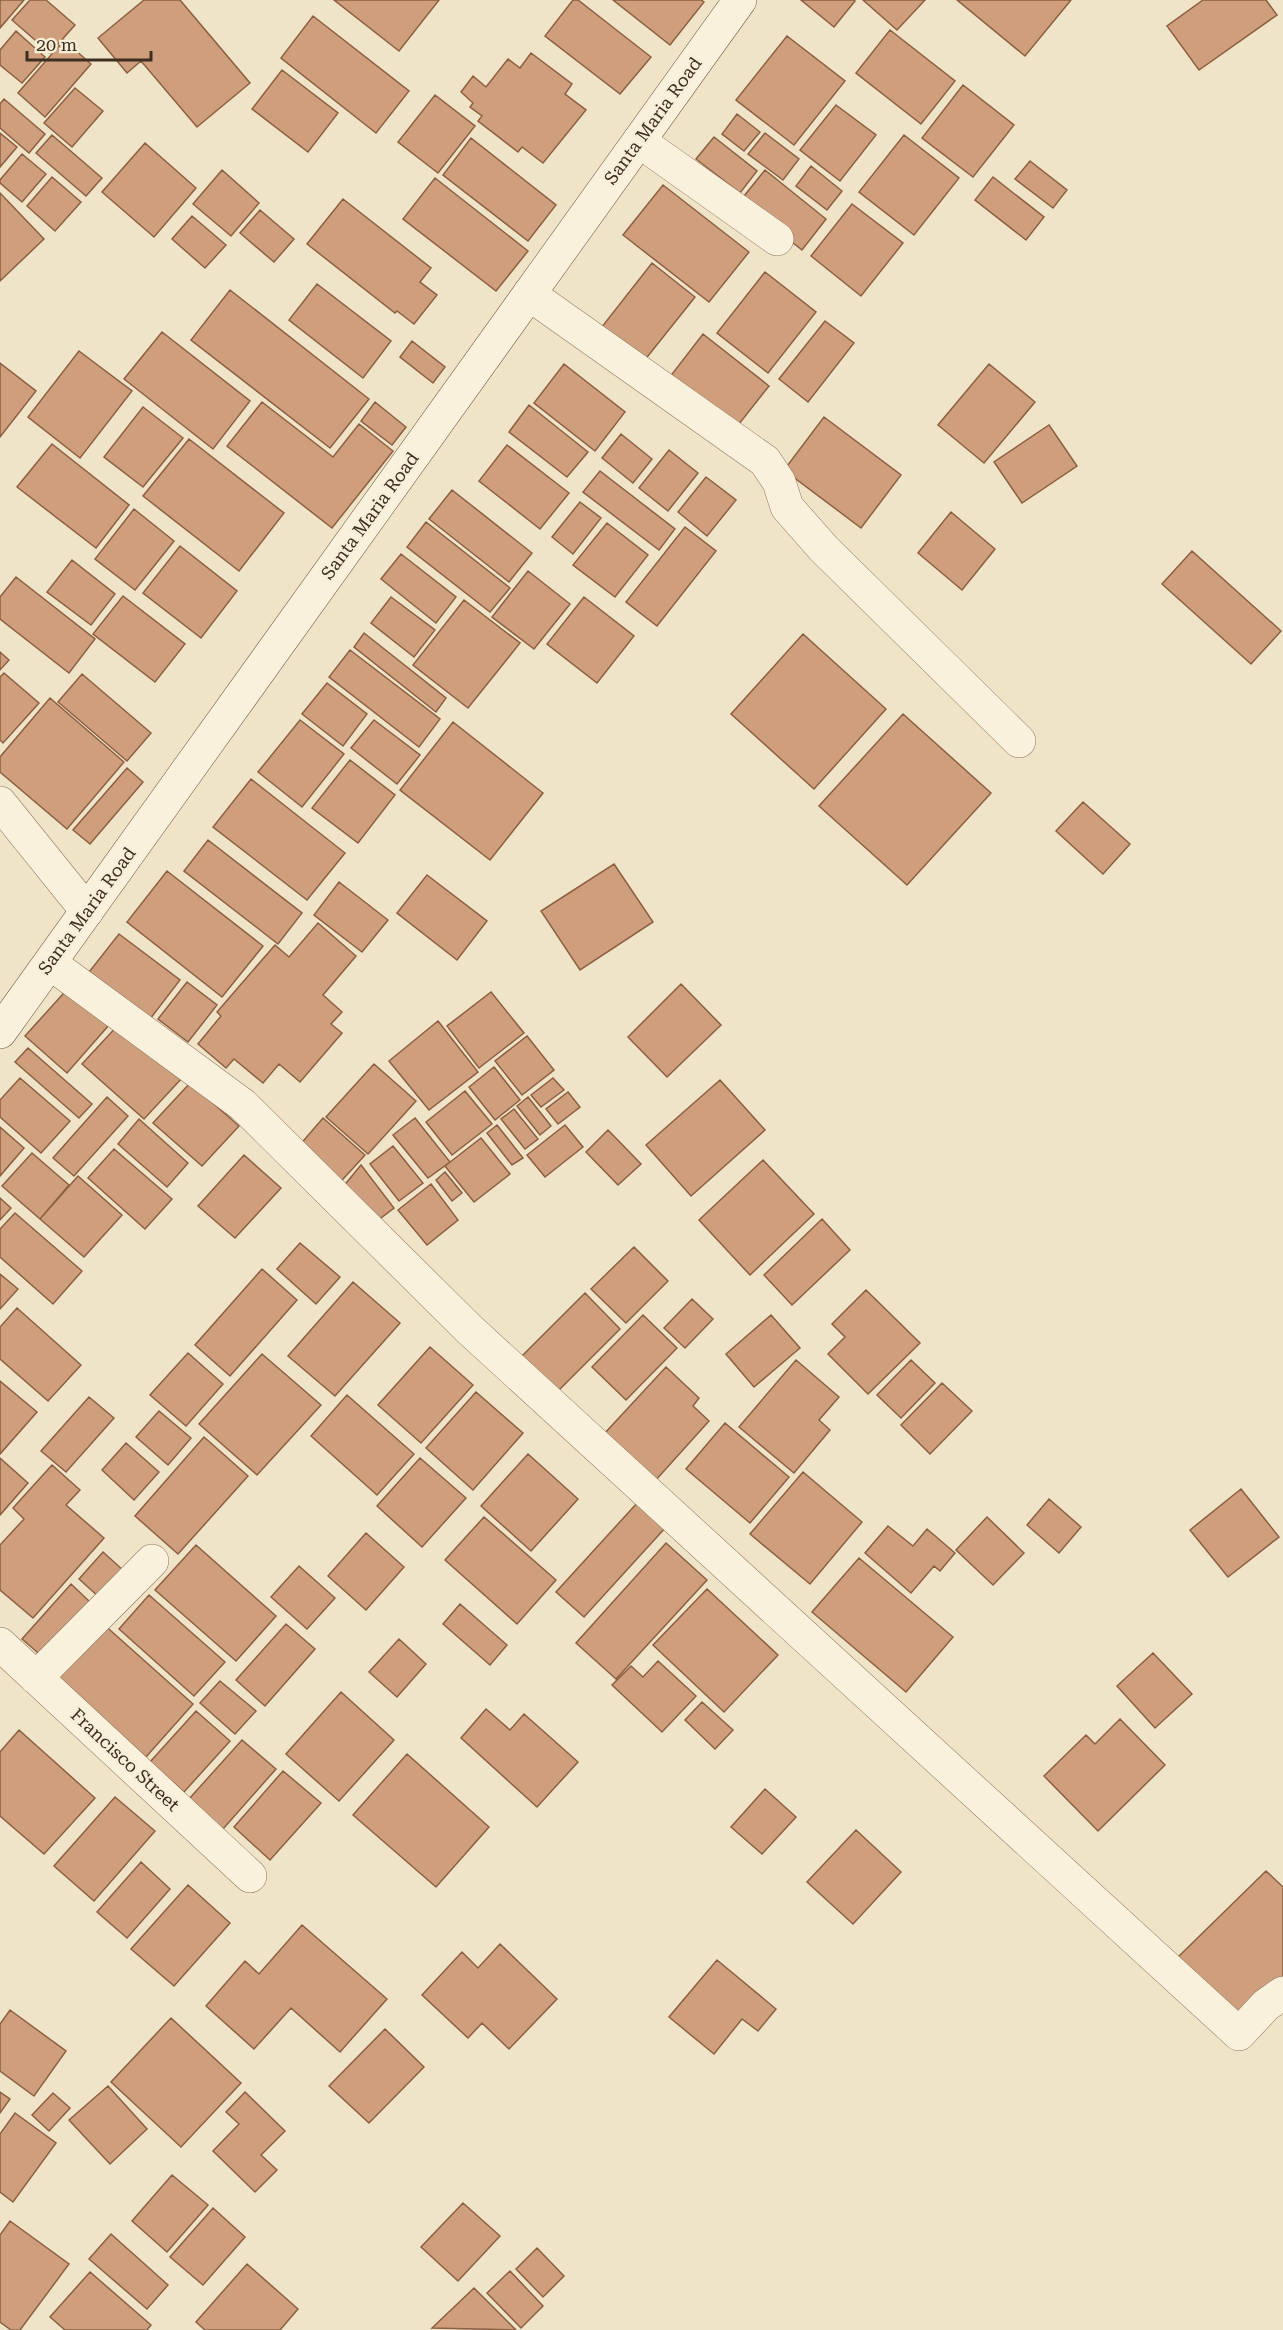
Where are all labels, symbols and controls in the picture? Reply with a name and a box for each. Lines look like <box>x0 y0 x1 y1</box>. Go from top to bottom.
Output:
scale bar <box>27 24 152 62</box>
text: 20 m <box>36 34 77 55</box>
street label: Santa Maria Road <box>599 53 706 188</box>
street label: Santa Maria Road <box>316 448 423 583</box>
street label: Santa Maria Road <box>33 843 140 978</box>
street label: Francisco Street <box>67 1704 184 1816</box>

